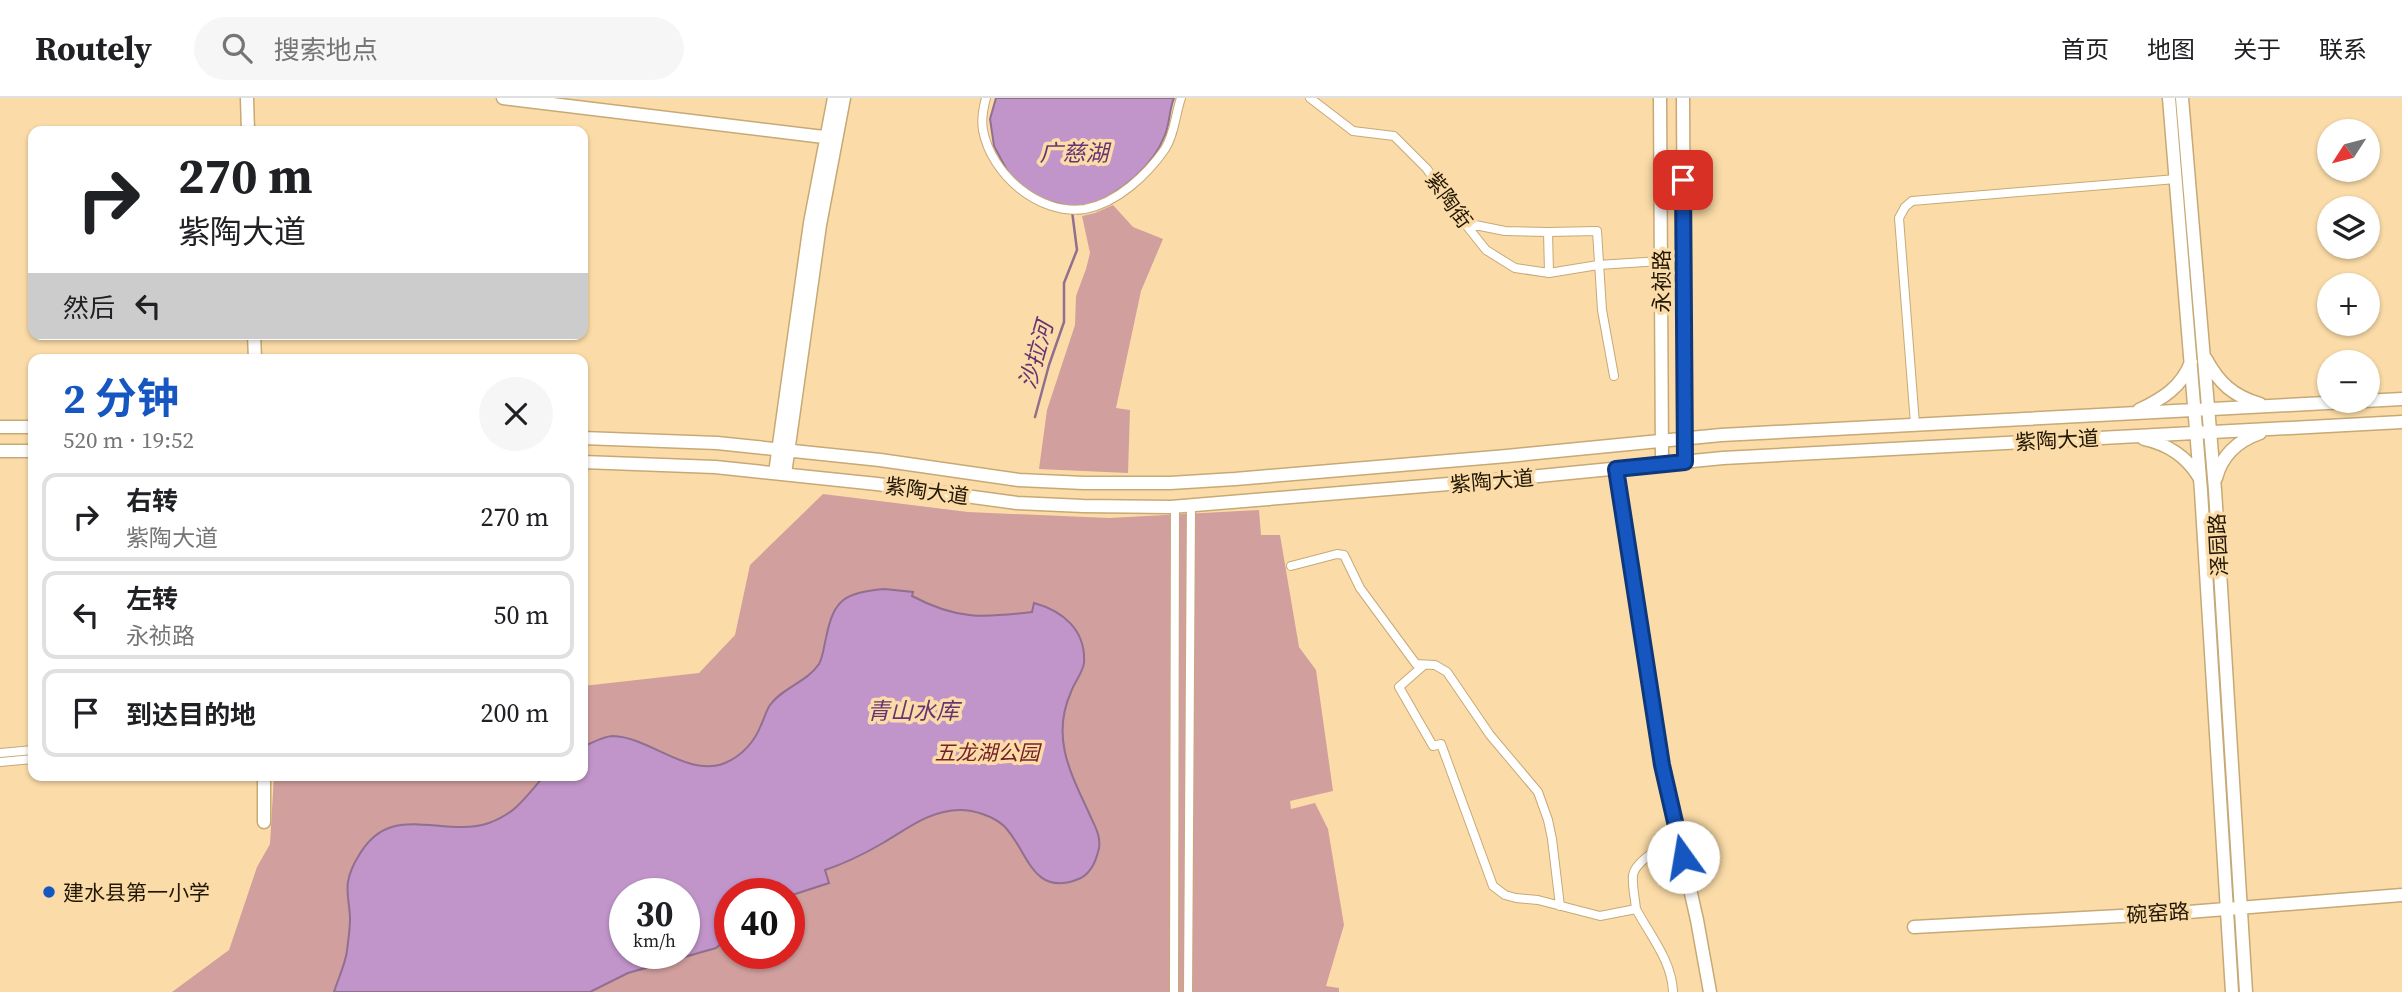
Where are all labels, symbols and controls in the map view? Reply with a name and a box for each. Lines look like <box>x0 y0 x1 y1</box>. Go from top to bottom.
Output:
search box <box>194 17 684 80</box>
text: Routely <box>35 26 152 71</box>
icon: search <box>218 29 256 67</box>
text: 搜索地点 <box>274 32 378 68</box>
text: 首页 <box>2061 33 2109 66</box>
text: 地图 <box>2147 33 2195 66</box>
text: 关于 <box>2233 33 2281 66</box>
text: 联系 <box>2319 33 2367 66</box>
north arrow <box>2317 119 2380 182</box>
map controls <box>2317 119 2380 413</box>
water label: 广慈湖 <box>1040 137 1112 169</box>
text: 270 m <box>178 142 313 209</box>
pin <box>1653 150 1713 210</box>
icon: right <box>63 154 154 245</box>
icon: arrive <box>1664 161 1702 199</box>
street label: 紫陶街 <box>1419 166 1479 234</box>
button: layers <box>2317 196 2380 259</box>
text: 紫陶大道 <box>178 210 306 254</box>
street label: 永祯路 <box>1647 250 1676 313</box>
button: + <box>2317 273 2380 336</box>
icon: left <box>129 287 167 325</box>
text: 然后 <box>63 290 115 326</box>
water label: 沙拉河 <box>1011 314 1062 393</box>
button: − <box>2317 350 2380 413</box>
text: 2 分钟 <box>63 369 179 427</box>
button: close <box>479 377 553 451</box>
street label: 紫陶大道 <box>2014 423 2100 457</box>
text: 520 m · 19:52 <box>63 424 194 456</box>
street label: 紫陶大道 <box>1449 463 1535 499</box>
street label: 紫陶大道 <box>883 471 971 511</box>
text: 右转 <box>126 483 178 519</box>
icon: right <box>67 498 105 536</box>
text: 270 m <box>481 499 549 535</box>
street label: 泽园路 <box>2202 513 2234 577</box>
text: 紫陶大道 <box>126 522 218 554</box>
text: 左转 <box>126 581 178 617</box>
icon: left <box>67 596 105 634</box>
text: 50 m <box>494 597 549 633</box>
text: 永祯路 <box>126 620 195 652</box>
icon: arrive <box>67 694 105 732</box>
text: 200 m <box>481 695 549 731</box>
water label: 青山水库 <box>867 695 963 727</box>
text: 到达目的地 <box>126 697 256 733</box>
park label: 五龙湖公园 <box>935 738 1042 767</box>
position arrow <box>1646 820 1720 894</box>
place label: 建水县第一小学 <box>63 878 210 907</box>
speed limit sign: 40 <box>714 878 805 969</box>
marker: 建水县第一小学 <box>41 884 57 900</box>
text: 30 <box>636 890 673 938</box>
street label: 碗窑路 <box>2126 896 2190 930</box>
text: km/h <box>633 928 676 953</box>

